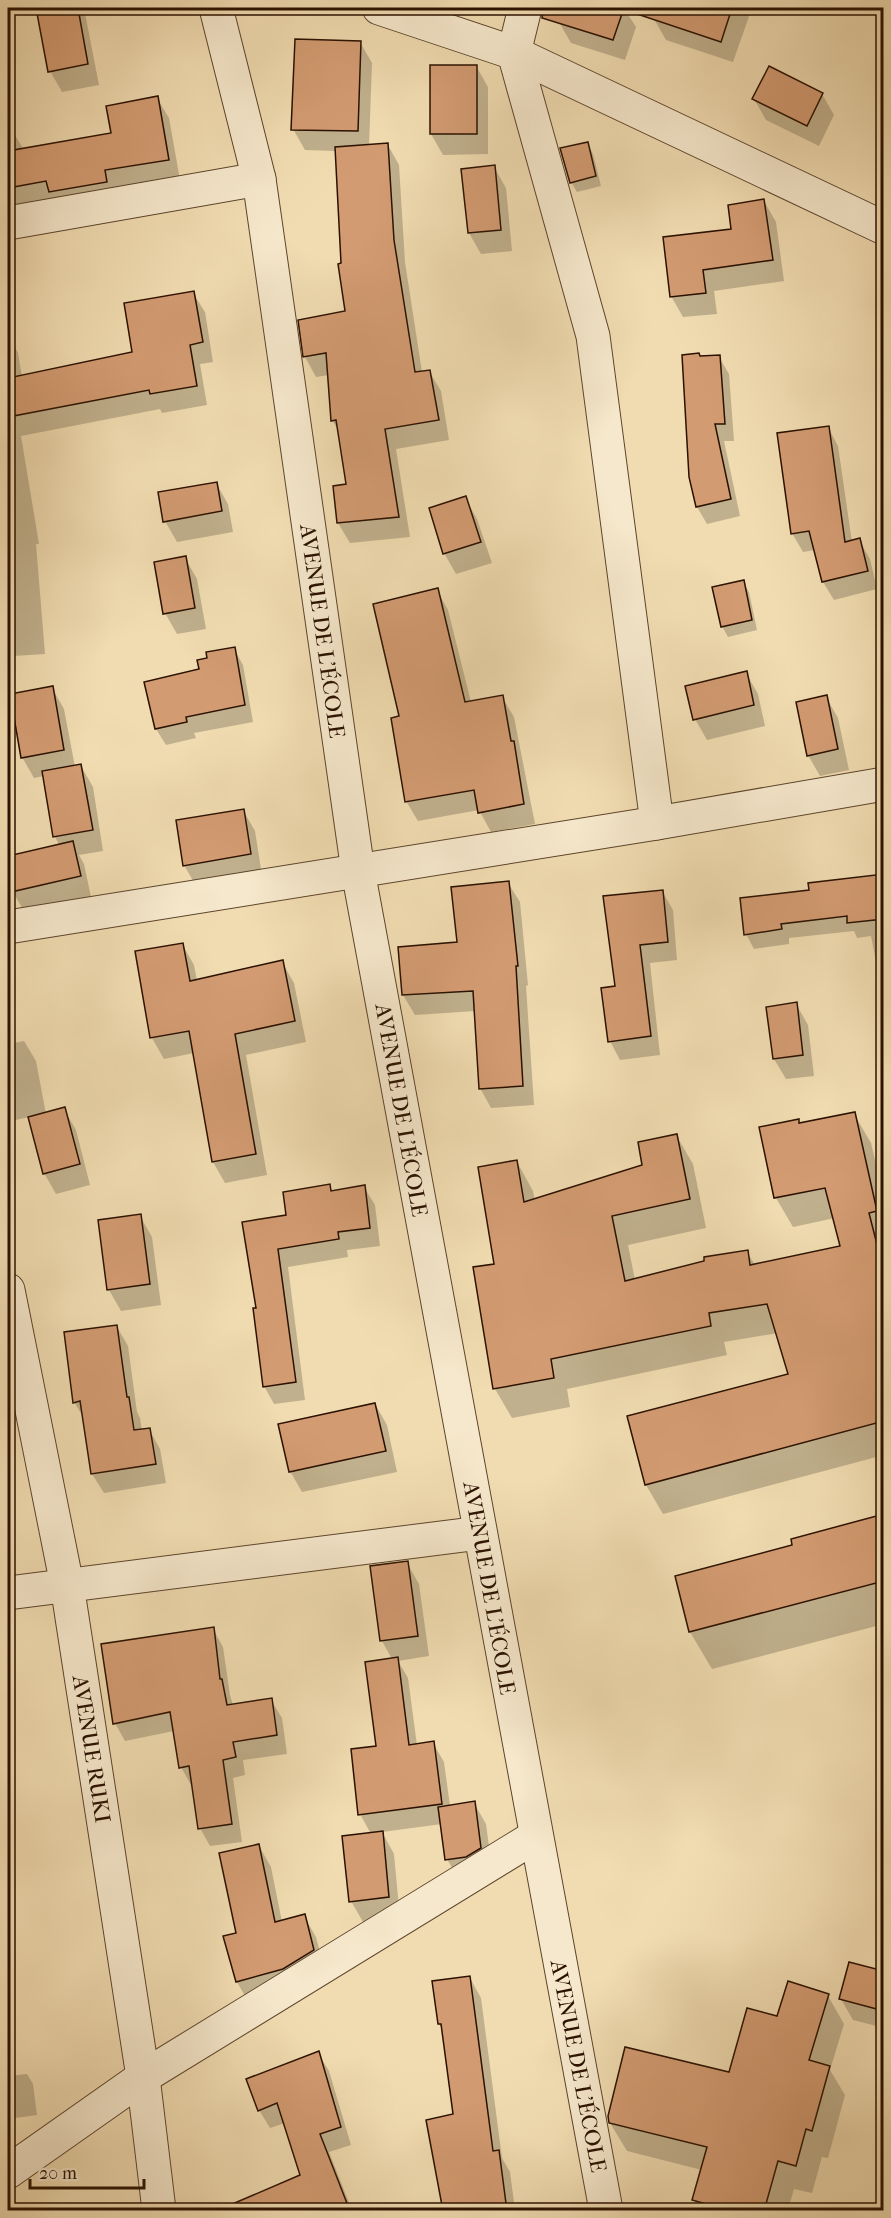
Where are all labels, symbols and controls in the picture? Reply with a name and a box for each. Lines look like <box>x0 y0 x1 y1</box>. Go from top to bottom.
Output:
street label: AVENUE DE L'ÉCOLE <box>294 521 351 740</box>
street label: AVENUE DE L'ÉCOLE <box>369 1000 434 1219</box>
street label: AVENUE DE L'ÉCOLE <box>457 1478 522 1697</box>
street label: AVENUE RUKI <box>66 1672 116 1825</box>
street label: AVENUE DE L'ÉCOLE <box>544 1957 612 2175</box>
scale bar <box>30 2152 144 2190</box>
text: 20 m <box>39 2163 77 2184</box>

